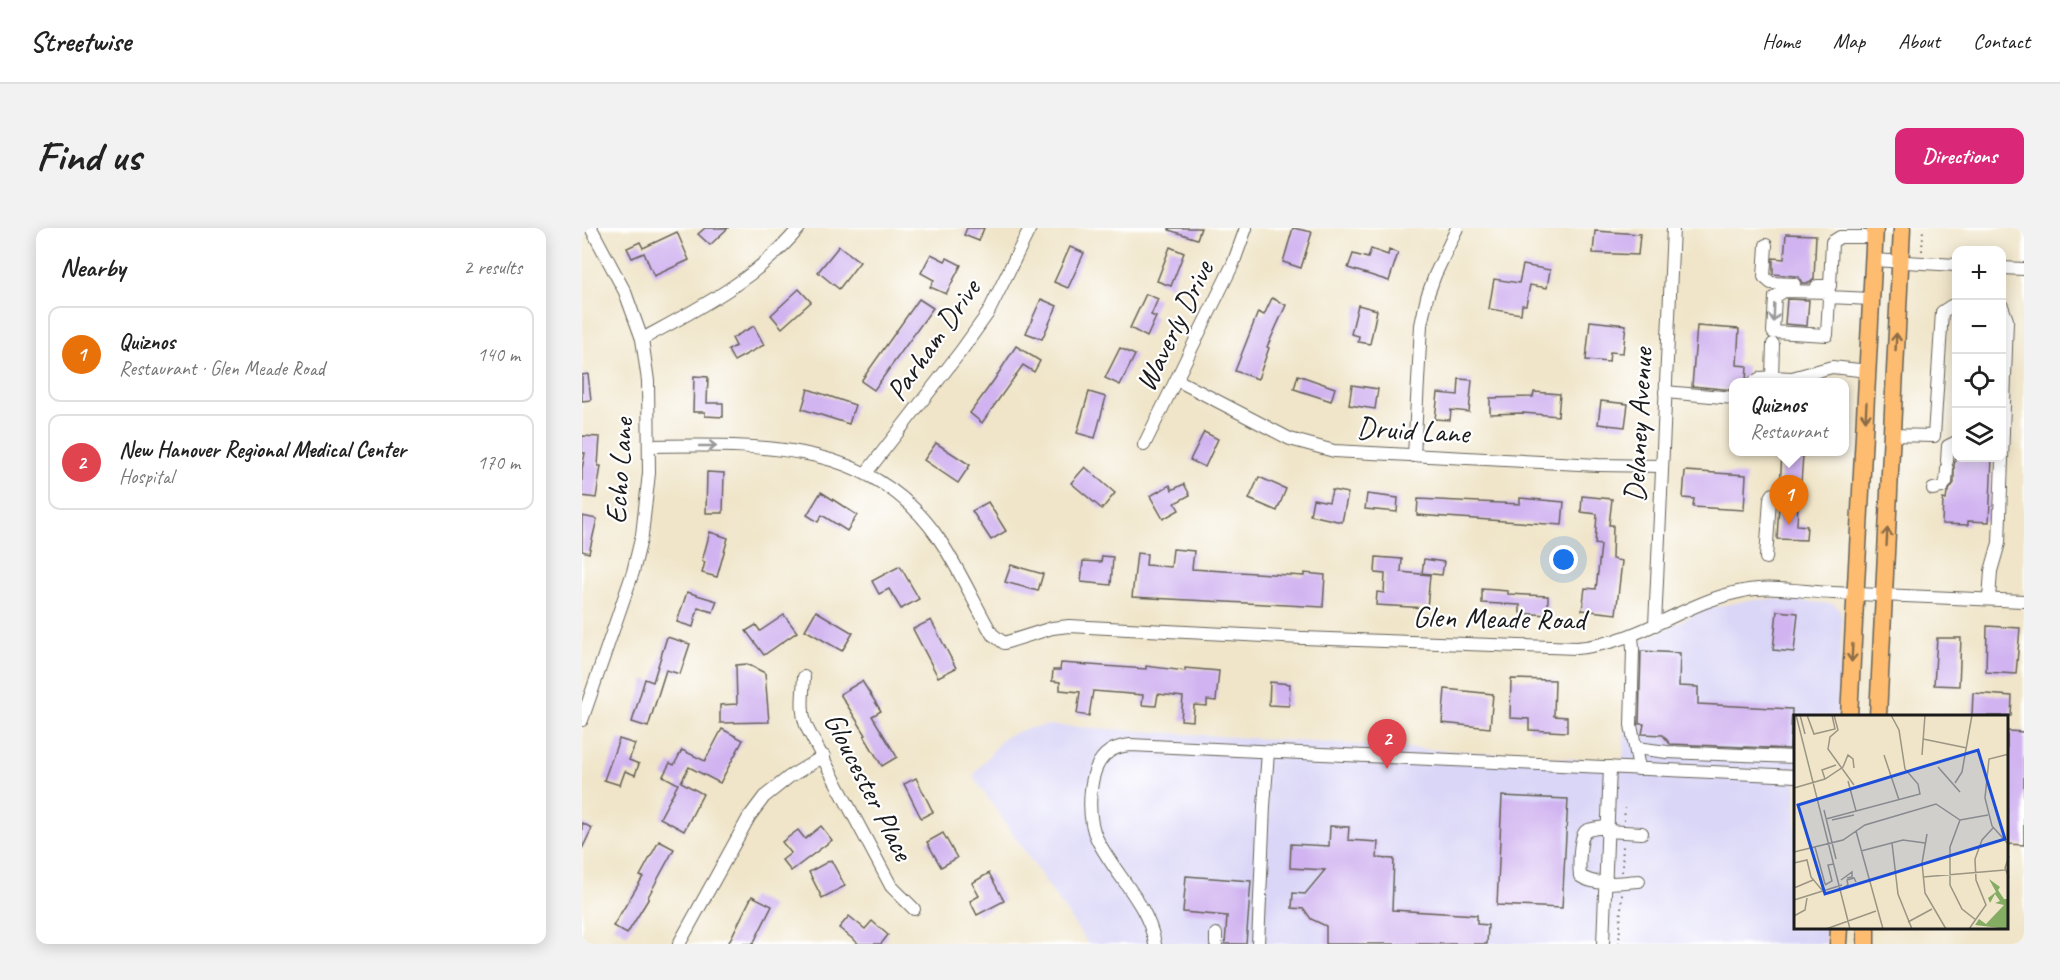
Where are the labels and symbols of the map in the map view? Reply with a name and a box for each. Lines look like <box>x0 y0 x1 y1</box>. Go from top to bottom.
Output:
street label: Waverly Drive <box>1126 252 1223 398</box>
street label: Parham Drive <box>877 270 990 408</box>
one-way arrow <box>1768 302 1780 322</box>
one-way arrow <box>1891 333 1902 353</box>
street label: Delaney Avenue <box>1615 345 1661 503</box>
one-way arrow <box>1860 402 1871 422</box>
street label: Druid Lane <box>1356 408 1472 452</box>
street label: Echo Lane <box>596 415 642 525</box>
one-way arrow <box>697 440 717 452</box>
pin: 1 <box>1770 476 1808 525</box>
one-way arrow <box>1881 528 1892 547</box>
your location <box>1549 545 1578 574</box>
street label: Glen Meade Road <box>1413 597 1590 639</box>
one-way arrow <box>1847 642 1858 662</box>
street label: Gloucester Place <box>815 705 924 869</box>
inset map <box>1794 715 2009 929</box>
pin: 2 <box>1368 720 1406 769</box>

